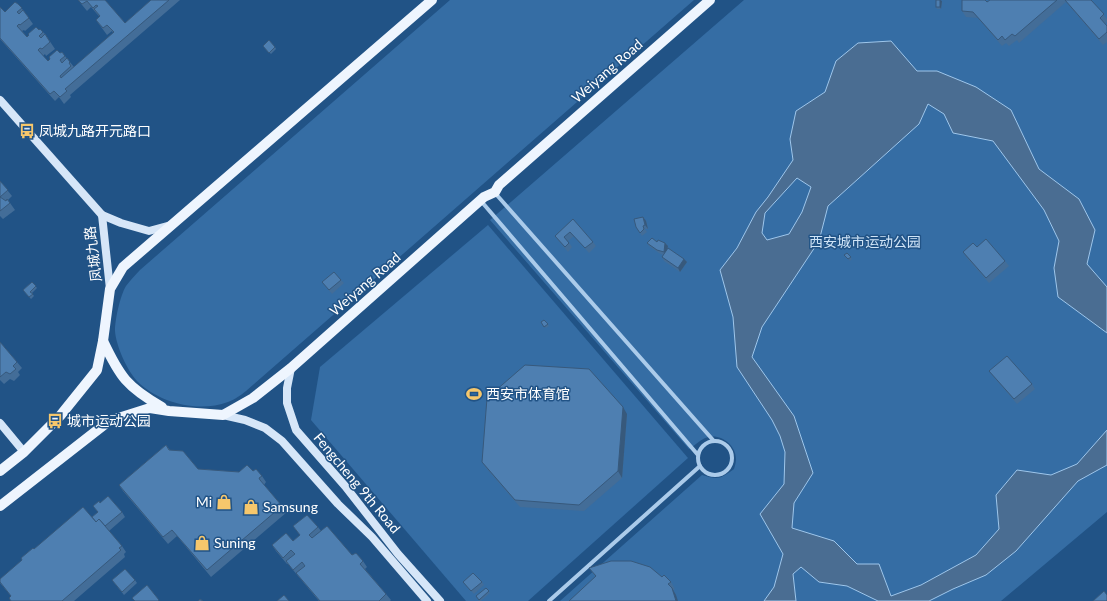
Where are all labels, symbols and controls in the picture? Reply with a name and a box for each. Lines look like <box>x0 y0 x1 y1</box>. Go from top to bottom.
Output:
street label: Weiyang Road <box>568 35 646 106</box>
bus stop icon: 凤城九路开元路口 <box>18 122 36 140</box>
place label: 凤城九路开元路口 <box>39 122 151 139</box>
street label: 凤城九路 <box>81 225 104 283</box>
park label: 西安城市运动公园 <box>809 233 921 250</box>
street label: Weiyang Road <box>326 248 404 319</box>
sports icon: 西安市体育馆 <box>465 385 483 403</box>
place label: 西安市体育馆 <box>486 385 570 402</box>
bus stop icon: 城市运动公园 <box>46 412 64 430</box>
place label: 城市运动公园 <box>67 412 151 429</box>
street label: Fengcheng 9th Road <box>310 429 404 536</box>
place label: Mi <box>196 493 212 510</box>
shop icon: Mi <box>215 493 233 511</box>
shop icon: Samsung <box>242 498 260 516</box>
place label: Samsung <box>263 498 318 515</box>
shop icon: Suning <box>193 534 211 552</box>
place label: Suning <box>214 534 256 551</box>

